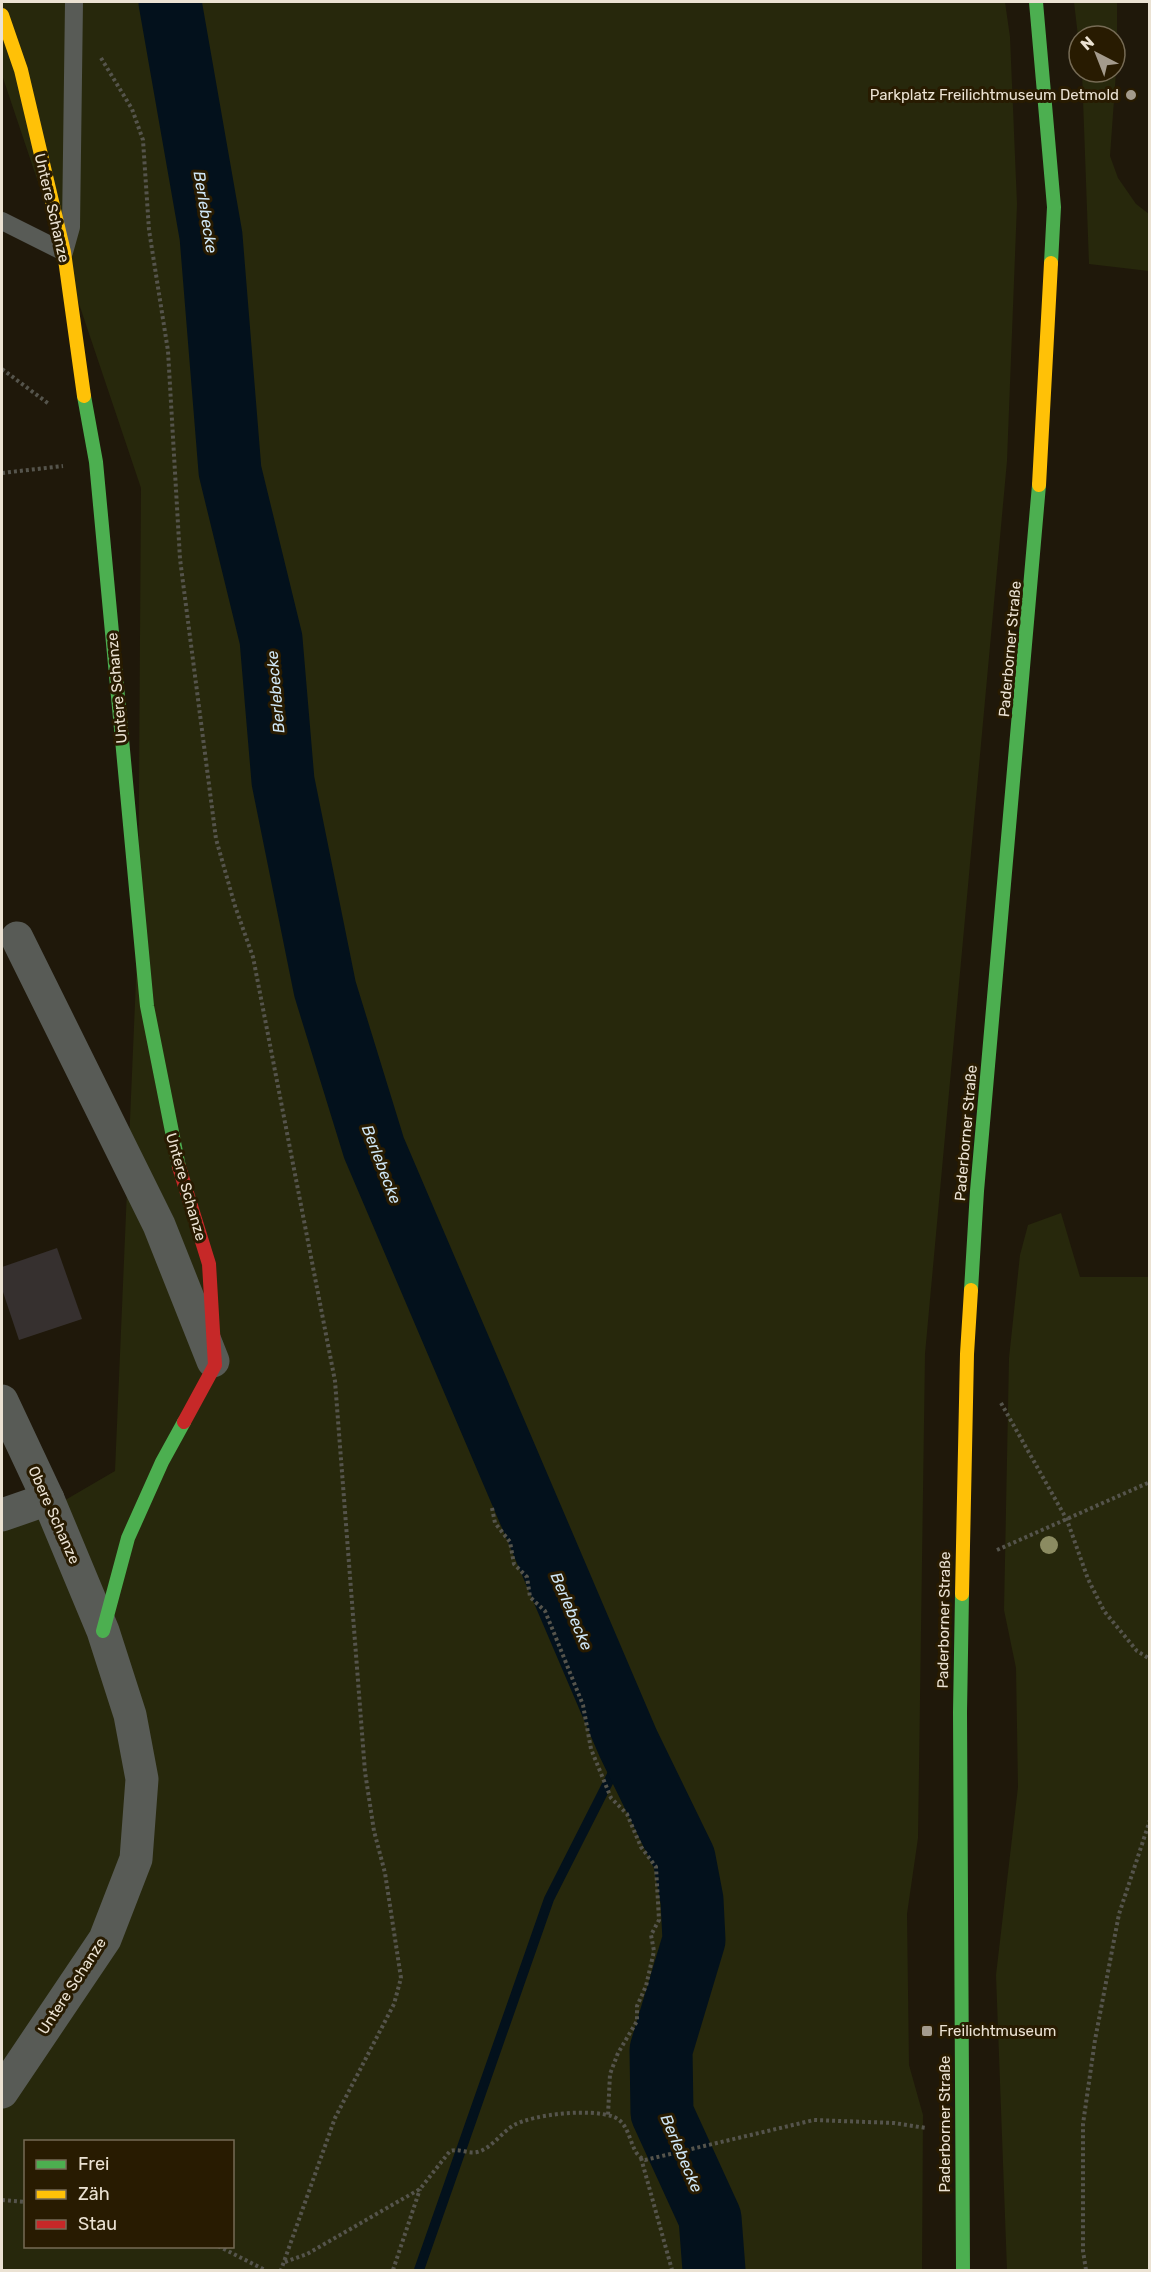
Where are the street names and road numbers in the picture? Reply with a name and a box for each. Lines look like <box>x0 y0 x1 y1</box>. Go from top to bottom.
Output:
street label: Untere Schanze <box>31 152 73 264</box>
street label: Paderborner Straße <box>995 580 1025 718</box>
street label: Untere Schanze <box>103 632 131 744</box>
street label: Paderborner Straße <box>951 1064 981 1202</box>
street label: Untere Schanze <box>162 1131 210 1243</box>
street label: Obere Schanze <box>24 1463 84 1567</box>
street label: Paderborner Straße <box>934 1551 954 1689</box>
street label: Untere Schanze <box>34 1934 110 2038</box>
street label: Paderborner Straße <box>936 2056 954 2192</box>

